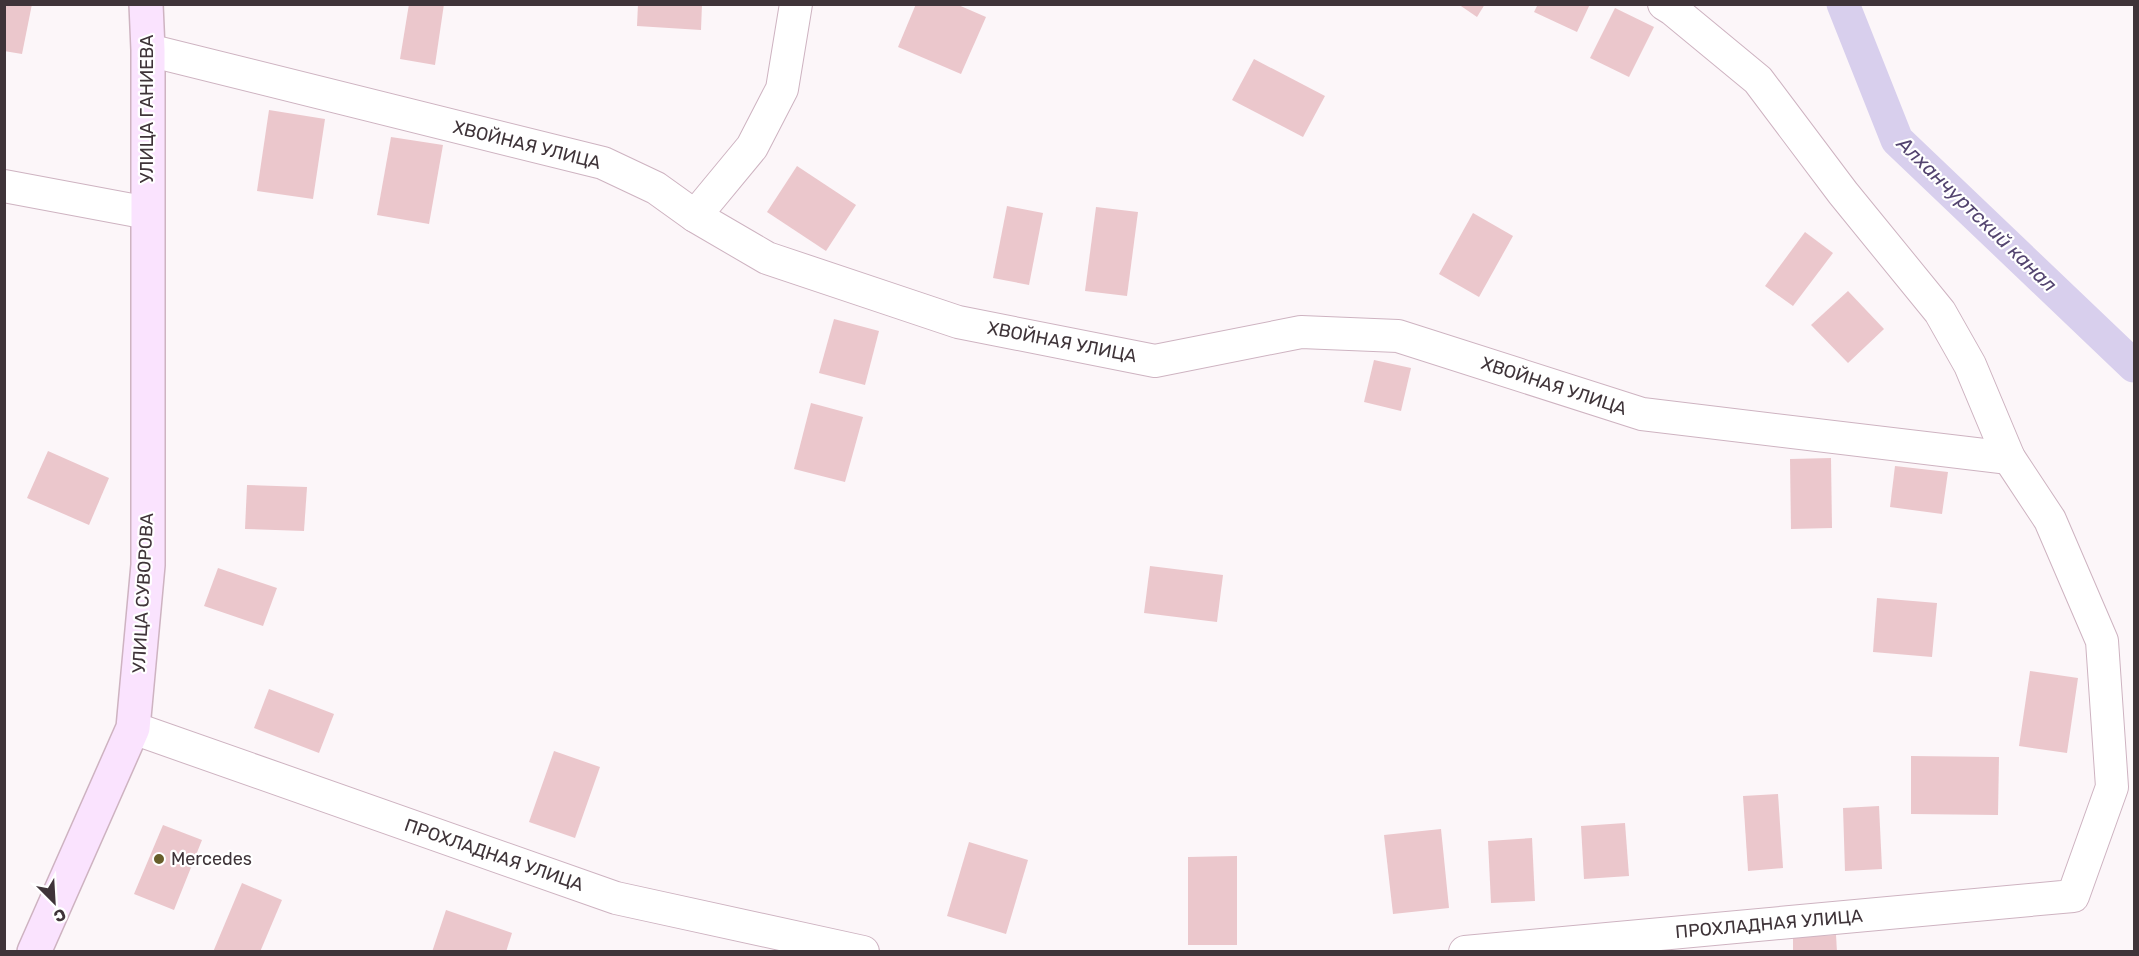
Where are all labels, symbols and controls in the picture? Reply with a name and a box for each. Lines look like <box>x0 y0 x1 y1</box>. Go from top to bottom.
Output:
street label: УЛИЦА ГАНИЕВА <box>136 35 158 183</box>
street label: ХВОЙНАЯ УЛИЦА <box>451 116 603 174</box>
water label: Алханчуртский канал <box>1891 131 2062 297</box>
street label: ХВОЙНАЯ УЛИЦА <box>986 317 1138 367</box>
street label: ХВОЙНАЯ УЛИЦА <box>1479 352 1629 420</box>
street label: УЛИЦА СУВОРОВА <box>128 512 158 674</box>
street label: ПРОХЛАДНАЯ УЛИЦА <box>402 814 586 896</box>
place label: Mercedes <box>171 848 252 870</box>
marker: Mercedes <box>152 852 166 866</box>
north arrow <box>24 872 84 932</box>
text: С <box>51 904 69 926</box>
street label: ПРОХЛАДНАЯ УЛИЦА <box>1674 905 1864 943</box>

